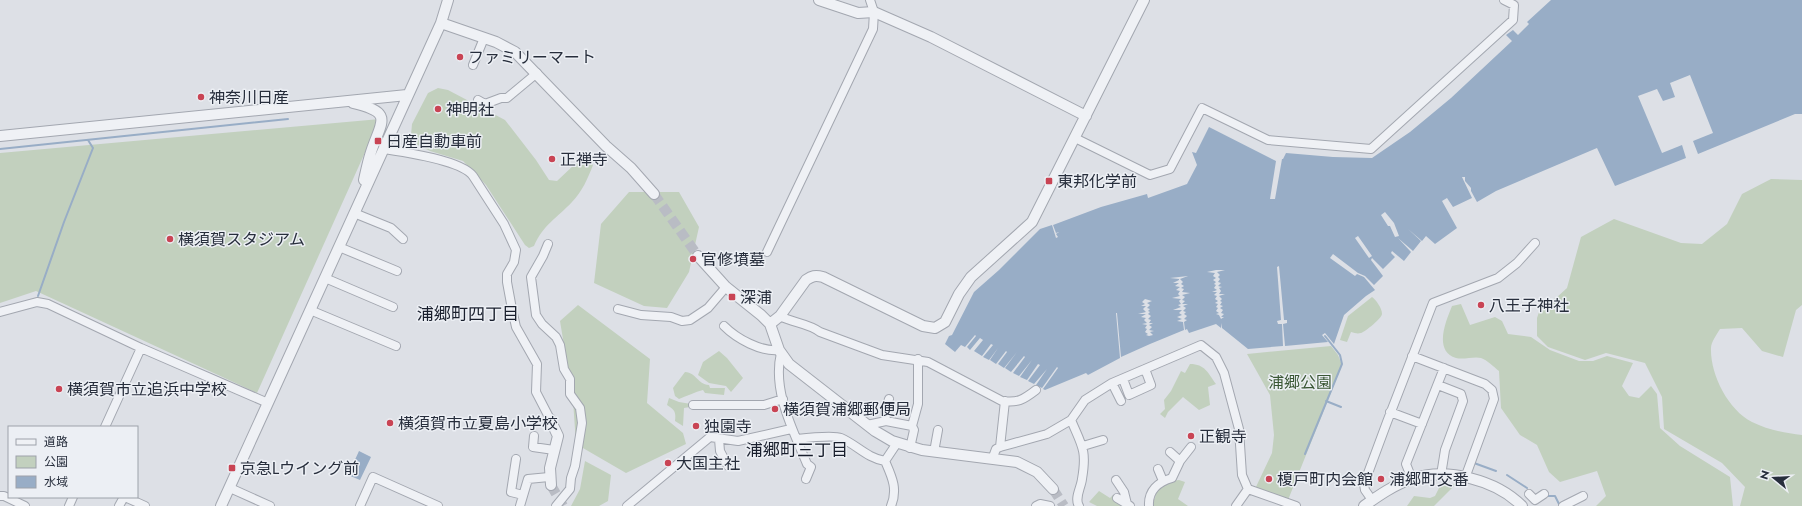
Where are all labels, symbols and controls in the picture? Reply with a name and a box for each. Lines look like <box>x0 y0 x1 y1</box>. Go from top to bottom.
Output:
place label: ファミリーマート <box>468 46 596 69</box>
marker: ファミリーマート <box>455 52 465 62</box>
place label: 神奈川日産 <box>209 86 289 109</box>
marker: 神奈川日産 <box>196 92 206 102</box>
place label: 神明社 <box>446 98 494 121</box>
marker: 神明社 <box>433 104 443 114</box>
place label: 日産自動車前 <box>386 130 482 153</box>
marker: 日産自動車前 <box>373 136 383 146</box>
place label: 正禅寺 <box>560 148 608 171</box>
marker: 正禅寺 <box>547 154 557 164</box>
place label: 東邦化学前 <box>1057 170 1137 193</box>
marker: 東邦化学前 <box>1044 176 1054 186</box>
place label: 横須賀スタジアム <box>178 228 305 251</box>
marker: 横須賀スタジアム <box>165 234 175 244</box>
place label: 官修墳墓 <box>701 248 765 271</box>
marker: 官修墳墓 <box>688 254 698 264</box>
place label: 深浦 <box>740 286 772 309</box>
marker: 深浦 <box>727 292 737 302</box>
place label: 八王子神社 <box>1489 294 1569 317</box>
marker: 八王子神社 <box>1476 300 1486 310</box>
district label: 浦郷町四丁目 <box>417 302 519 326</box>
park label: 浦郷公園 <box>1268 371 1332 394</box>
place label: 横須賀市立追浜中学校 <box>67 378 227 401</box>
marker: 横須賀市立追浜中学校 <box>54 384 64 394</box>
place label: 横須賀浦郷郵便局 <box>783 398 911 421</box>
marker: 横須賀浦郷郵便局 <box>770 404 780 414</box>
place label: 横須賀市立夏島小学校 <box>398 412 558 435</box>
place label: 独園寺 <box>704 415 752 438</box>
marker: 横須賀市立夏島小学校 <box>385 418 395 428</box>
marker: 独園寺 <box>691 421 701 431</box>
place label: 正観寺 <box>1199 425 1247 448</box>
legend <box>8 426 138 498</box>
marker: 正観寺 <box>1186 431 1196 441</box>
text: 道路 <box>44 433 68 451</box>
district label: 浦郷町三丁目 <box>746 438 848 462</box>
place label: 大国主社 <box>676 452 740 475</box>
text: 公園 <box>44 453 68 471</box>
place label: 京急Lウイング前 <box>240 457 359 480</box>
marker: 大国主社 <box>663 458 673 468</box>
north arrow <box>1754 458 1794 498</box>
marker: 京急Lウイング前 <box>227 463 237 473</box>
place label: 榎戸町内会館 <box>1277 468 1373 491</box>
place label: 浦郷町交番 <box>1389 468 1469 491</box>
text: N <box>1756 468 1773 482</box>
text: 水域 <box>44 473 68 491</box>
marker: 榎戸町内会館 <box>1264 474 1274 484</box>
marker: 浦郷町交番 <box>1376 474 1386 484</box>

